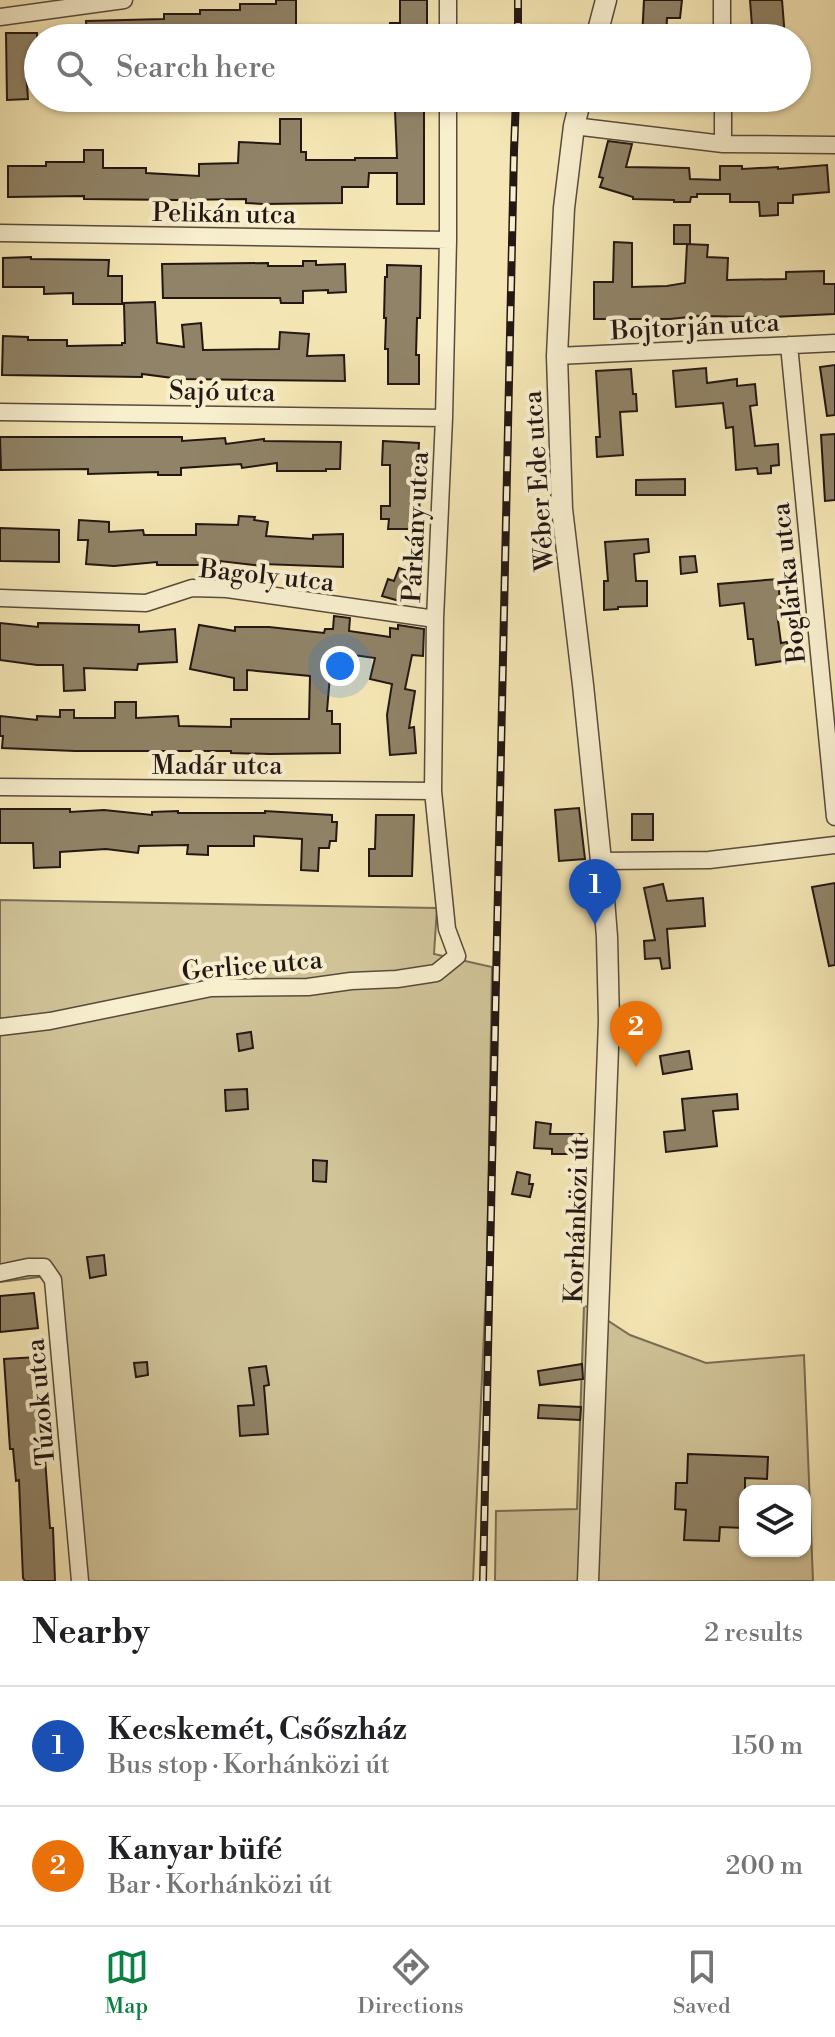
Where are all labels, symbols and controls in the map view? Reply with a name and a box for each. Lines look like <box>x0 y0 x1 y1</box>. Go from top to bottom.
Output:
search box <box>24 24 811 112</box>
icon: search <box>52 46 96 90</box>
text: Search here <box>116 49 276 87</box>
street label: Pelikán utca <box>152 197 297 231</box>
street label: Bojtorján utca <box>609 307 781 347</box>
street label: Sajó utca <box>169 375 276 409</box>
street label: Wéber Ede utca <box>517 389 561 573</box>
street label: Párkány utca <box>396 450 436 603</box>
street label: Boglárka utca <box>765 500 813 666</box>
street label: Bagoly utca <box>197 553 337 599</box>
your location <box>320 646 360 686</box>
street label: Madár utca <box>152 750 283 782</box>
pin: 1 <box>569 859 621 925</box>
street label: Gerlice utca <box>180 944 325 988</box>
pin: 2 <box>610 1001 662 1067</box>
street label: Korhánközi út <box>558 1136 596 1304</box>
street label: Túzok utca <box>19 1336 62 1467</box>
map controls <box>739 1485 811 1557</box>
button: layers <box>739 1485 811 1557</box>
text: Nearby <box>32 1612 150 1654</box>
text: 2 results <box>704 1617 803 1649</box>
text: Kecskemét, Csőszház <box>108 1711 407 1749</box>
text: 1 <box>52 1730 64 1762</box>
text: 150 m <box>732 1730 803 1762</box>
text: Bus stop · Korhánközi út <box>108 1749 390 1781</box>
text: Kanyar büfé <box>108 1831 282 1869</box>
text: 2 <box>50 1850 66 1882</box>
text: 200 m <box>726 1850 803 1882</box>
text: Bar · Korhánközi út <box>108 1869 332 1901</box>
tab: Map <box>105 1945 149 2020</box>
tab: Directions <box>358 1945 464 2020</box>
tab: Saved <box>673 1945 730 2020</box>

